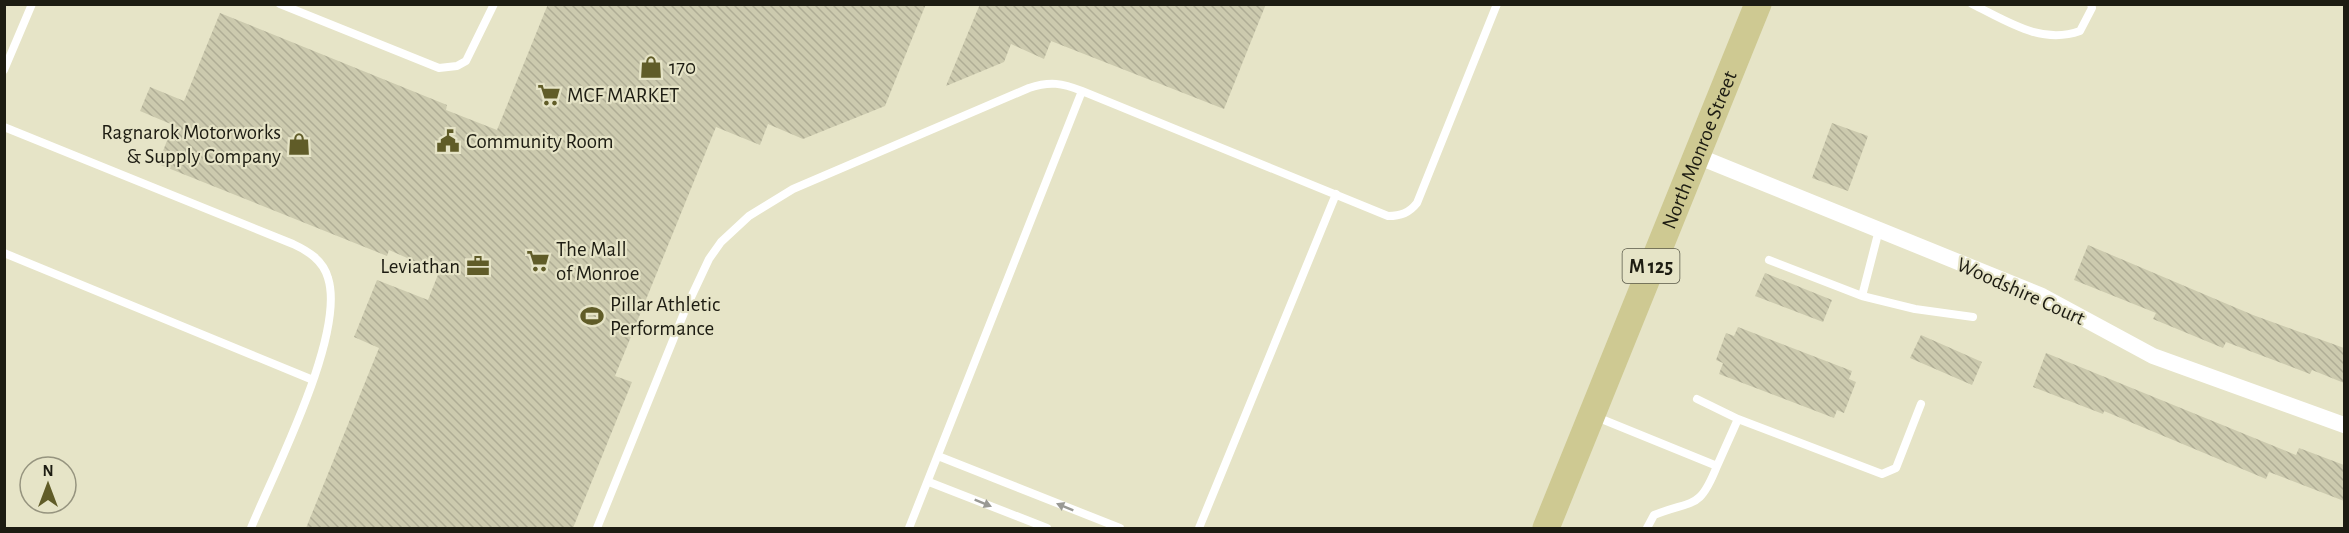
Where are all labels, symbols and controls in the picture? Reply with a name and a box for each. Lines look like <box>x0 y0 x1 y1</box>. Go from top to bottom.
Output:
shop icon: 170 <box>638 54 664 80</box>
place label: 170 <box>669 57 696 78</box>
street label: North Monroe Street <box>1658 68 1741 232</box>
supermarket icon: MCF MARKET <box>536 82 562 108</box>
place label: MCF MARKET <box>567 85 679 106</box>
place label: Ragnarok Motorworks & Supply Company <box>101 122 281 167</box>
public building icon: Community Room <box>435 128 461 154</box>
shop icon: Ragnarok Motorworks & Supply Company <box>286 131 312 157</box>
place label: Community Room <box>466 131 614 152</box>
place label: The Mall of Monroe <box>556 239 639 284</box>
supermarket icon: The Mall of Monroe <box>525 248 551 274</box>
road number: M 125 <box>1622 249 1680 283</box>
office icon: Leviathan <box>465 253 491 279</box>
street label: Woodshire Court <box>1954 254 2088 329</box>
place label: Leviathan <box>380 256 460 277</box>
place label: Pillar Athletic Performance <box>610 294 720 339</box>
sports icon: Pillar Athletic Performance <box>579 303 605 329</box>
north arrow <box>18 455 78 515</box>
text: N <box>42 463 54 479</box>
one-way arrow <box>974 499 992 508</box>
one-way arrow <box>1056 502 1074 512</box>

